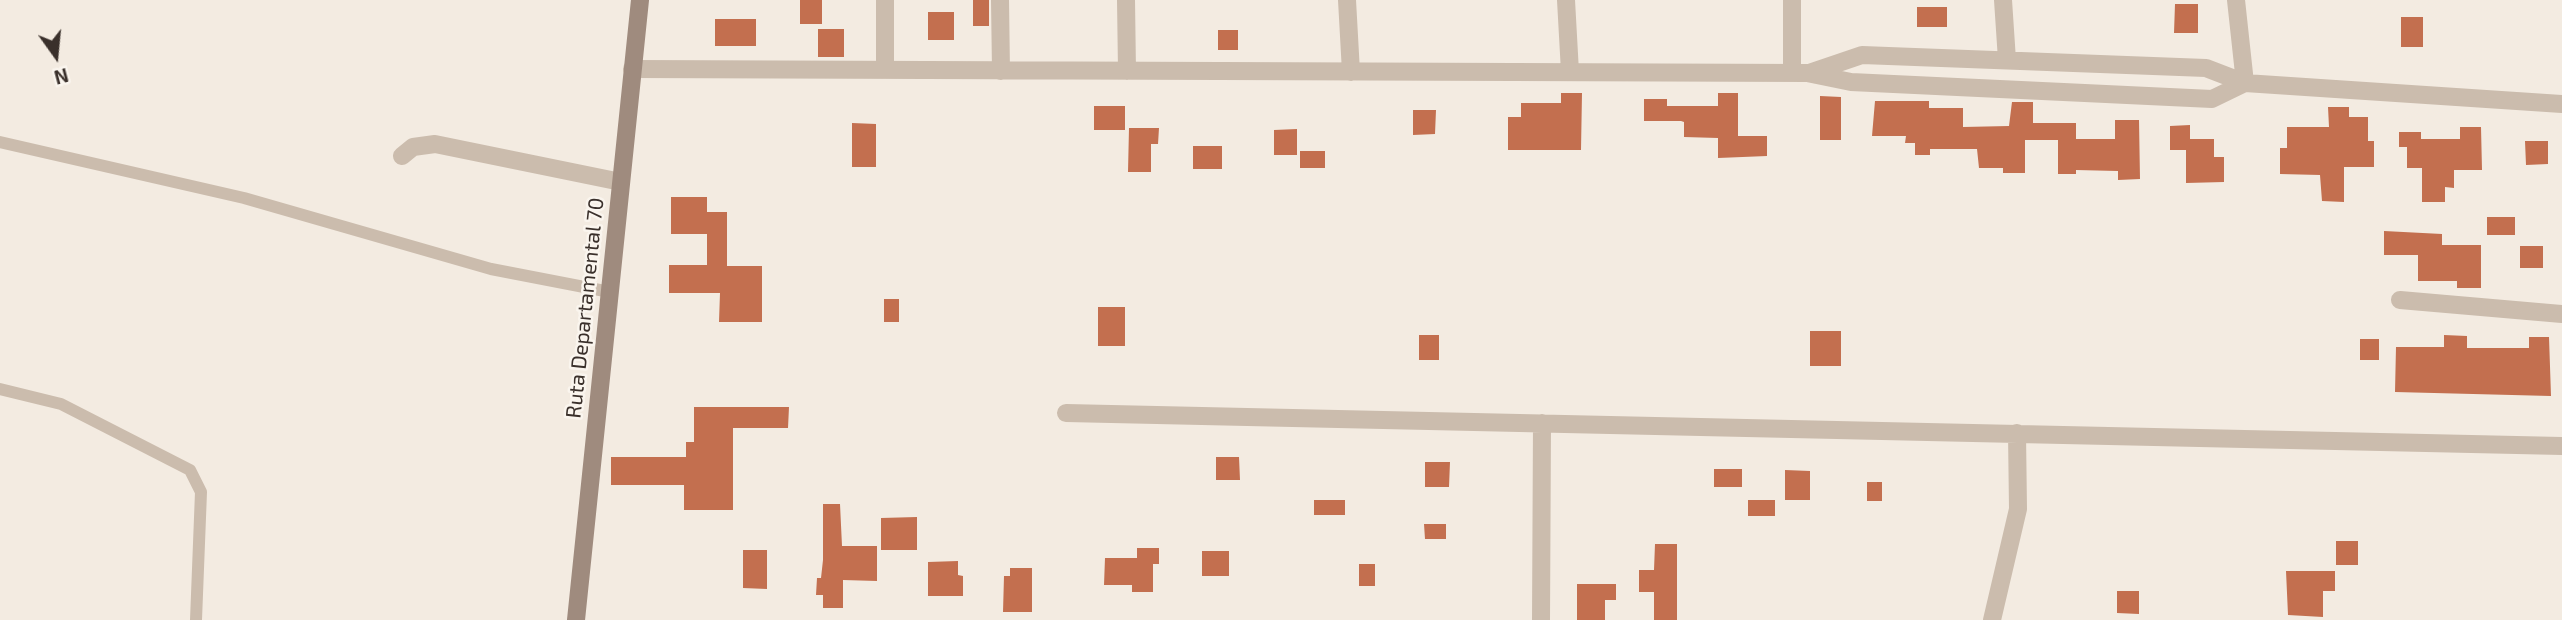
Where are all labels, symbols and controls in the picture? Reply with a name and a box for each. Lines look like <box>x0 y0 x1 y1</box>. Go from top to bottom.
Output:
north arrow <box>21 21 91 91</box>
text: N <box>52 64 71 90</box>
street label: Ruta Departamental 70 <box>561 196 609 420</box>

